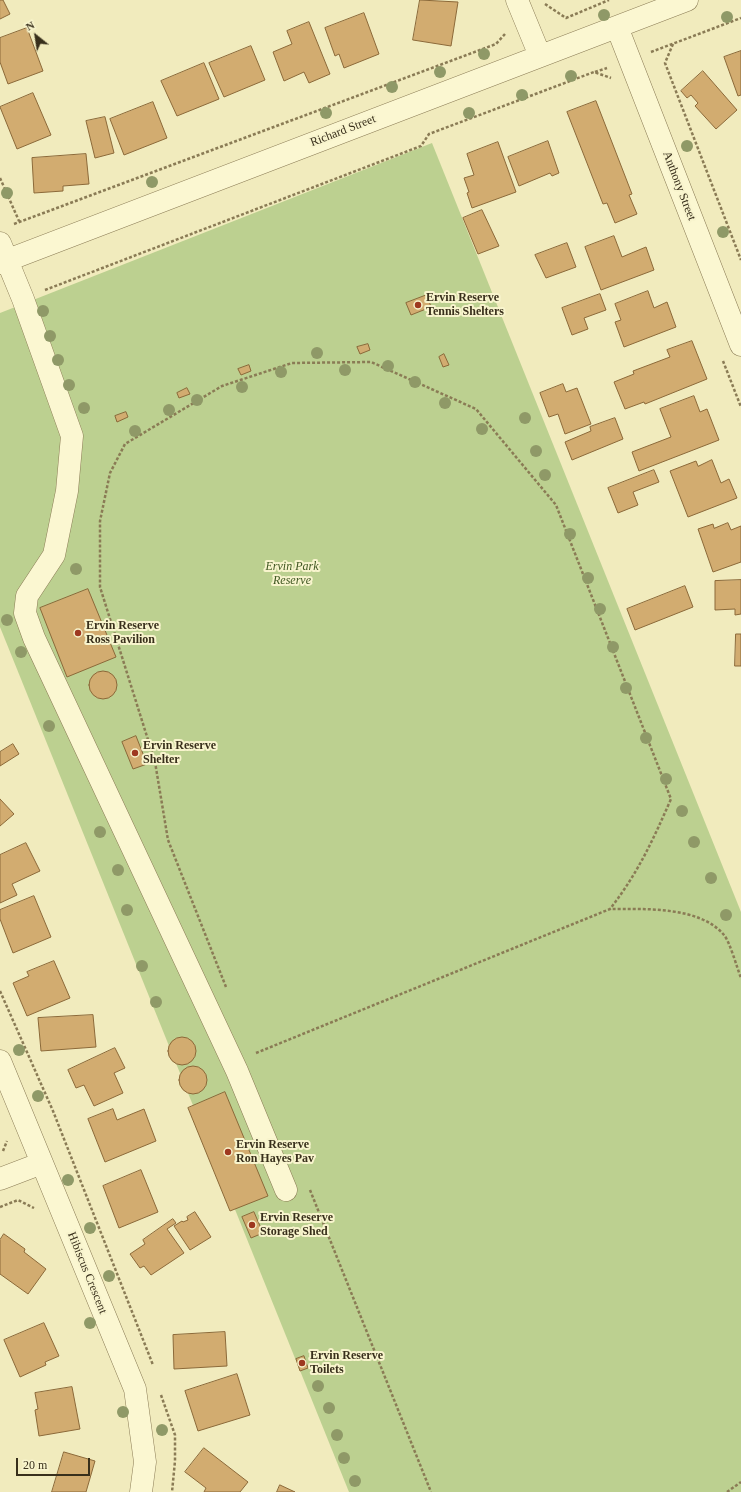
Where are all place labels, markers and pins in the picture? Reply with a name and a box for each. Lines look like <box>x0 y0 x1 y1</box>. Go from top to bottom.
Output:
place label: Ervin Reserve Tennis Shelters <box>426 291 504 319</box>
marker: Ervin Reserve Tennis Shelters <box>413 300 423 310</box>
place label: Ervin Reserve Ross Pavilion <box>86 619 159 647</box>
marker: Ervin Reserve Ross Pavilion <box>73 628 83 638</box>
place label: Ervin Reserve Shelter <box>143 739 216 767</box>
marker: Ervin Reserve Shelter <box>130 748 140 758</box>
place label: Ervin Reserve Ron Hayes Pav <box>236 1138 314 1166</box>
marker: Ervin Reserve Ron Hayes Pav <box>223 1147 233 1157</box>
place label: Ervin Reserve Storage Shed <box>260 1211 333 1239</box>
marker: Ervin Reserve Storage Shed <box>247 1220 257 1230</box>
place label: Ervin Reserve Toilets <box>310 1349 383 1377</box>
marker: Ervin Reserve Toilets <box>297 1358 307 1368</box>

